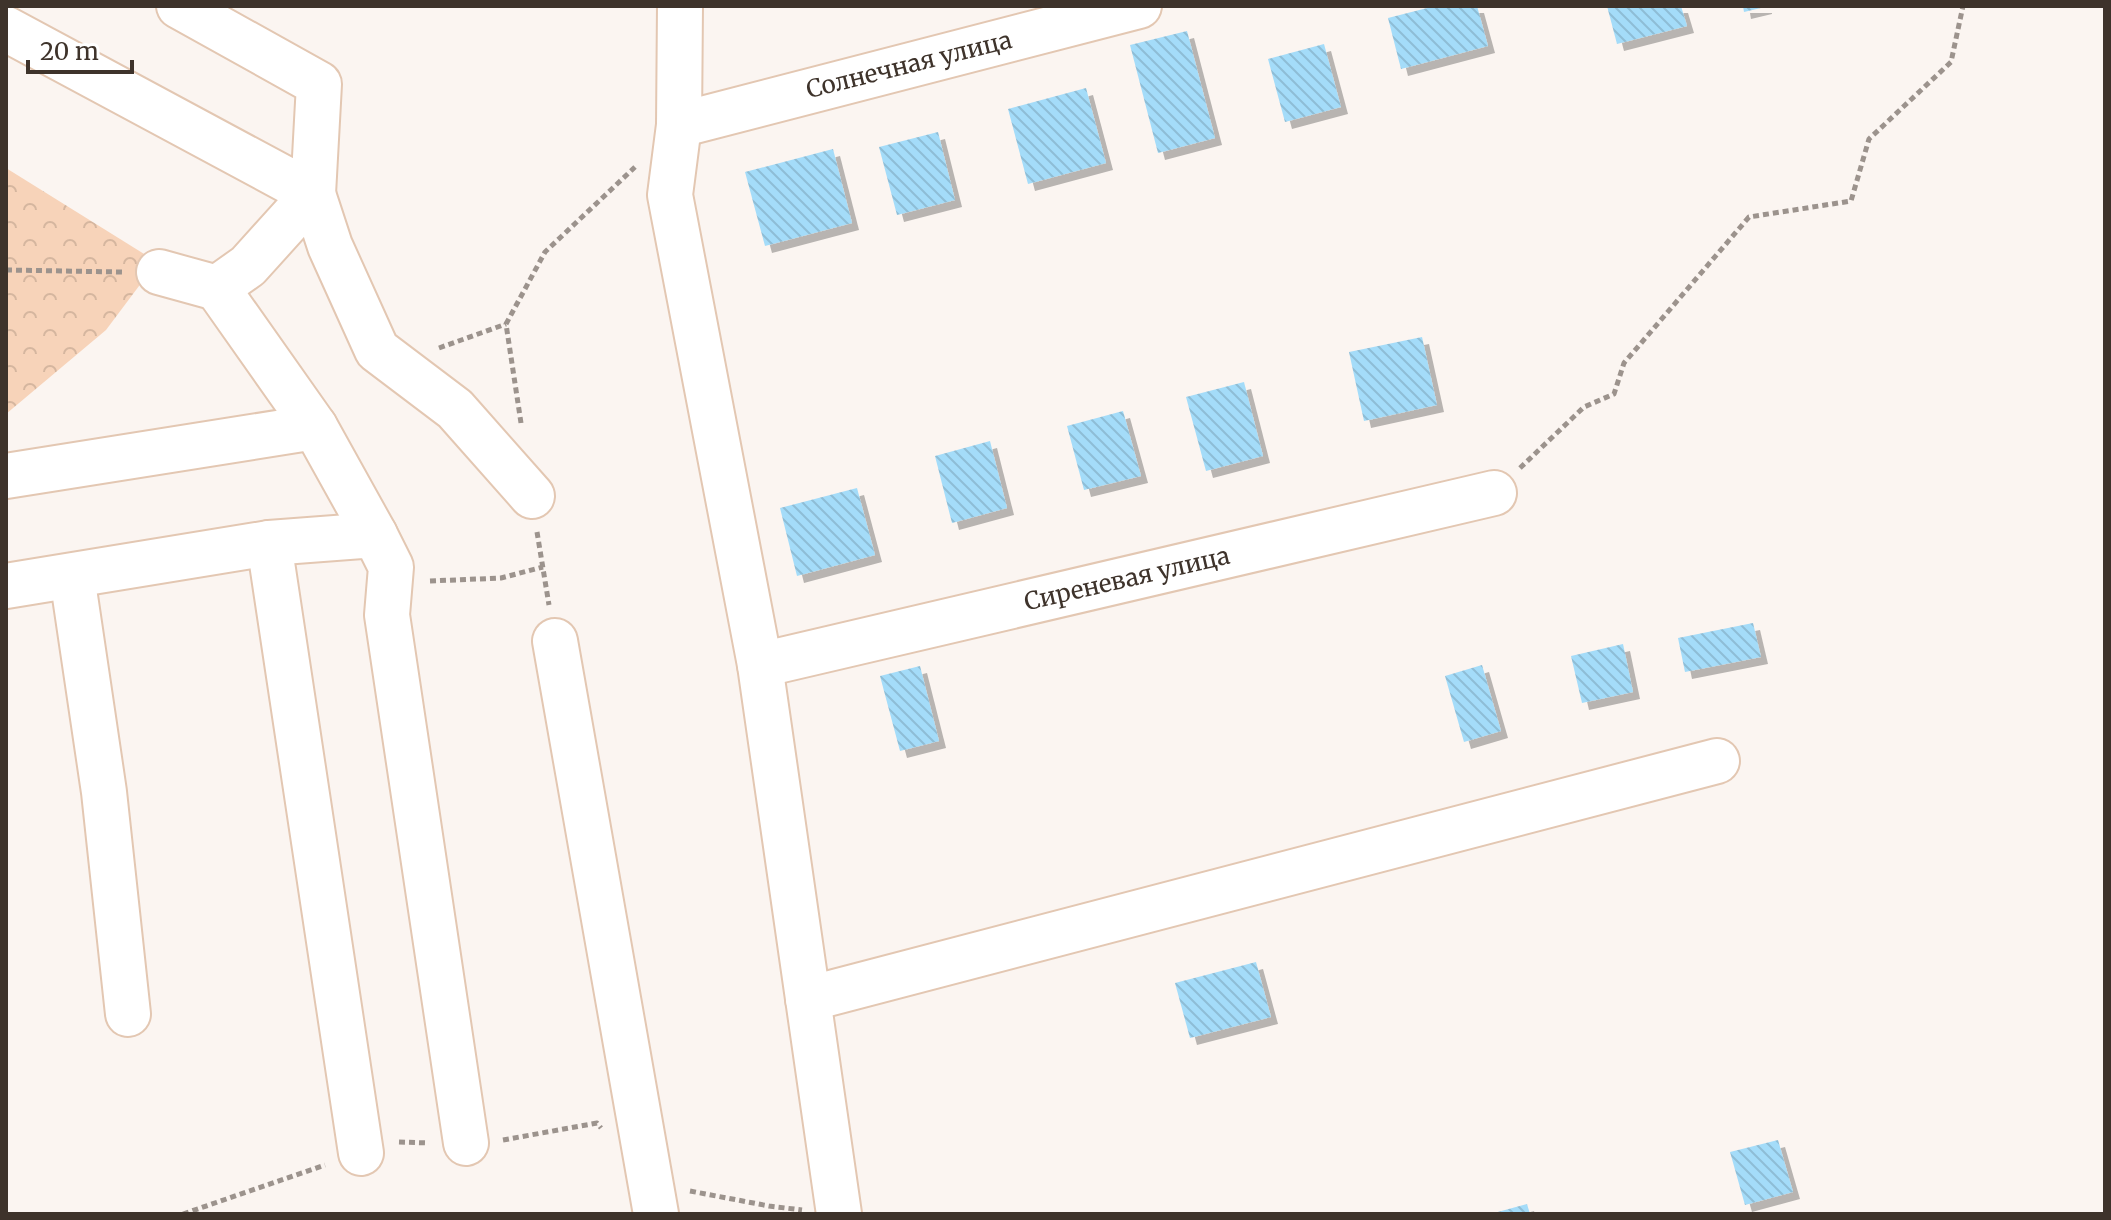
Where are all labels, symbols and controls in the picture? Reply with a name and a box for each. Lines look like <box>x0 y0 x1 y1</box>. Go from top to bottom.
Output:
scale bar <box>28 24 132 74</box>
street label: Солнечная улица <box>803 24 1015 105</box>
text: 20 m <box>40 36 99 67</box>
street label: Сиреневая улица <box>1021 540 1233 617</box>

